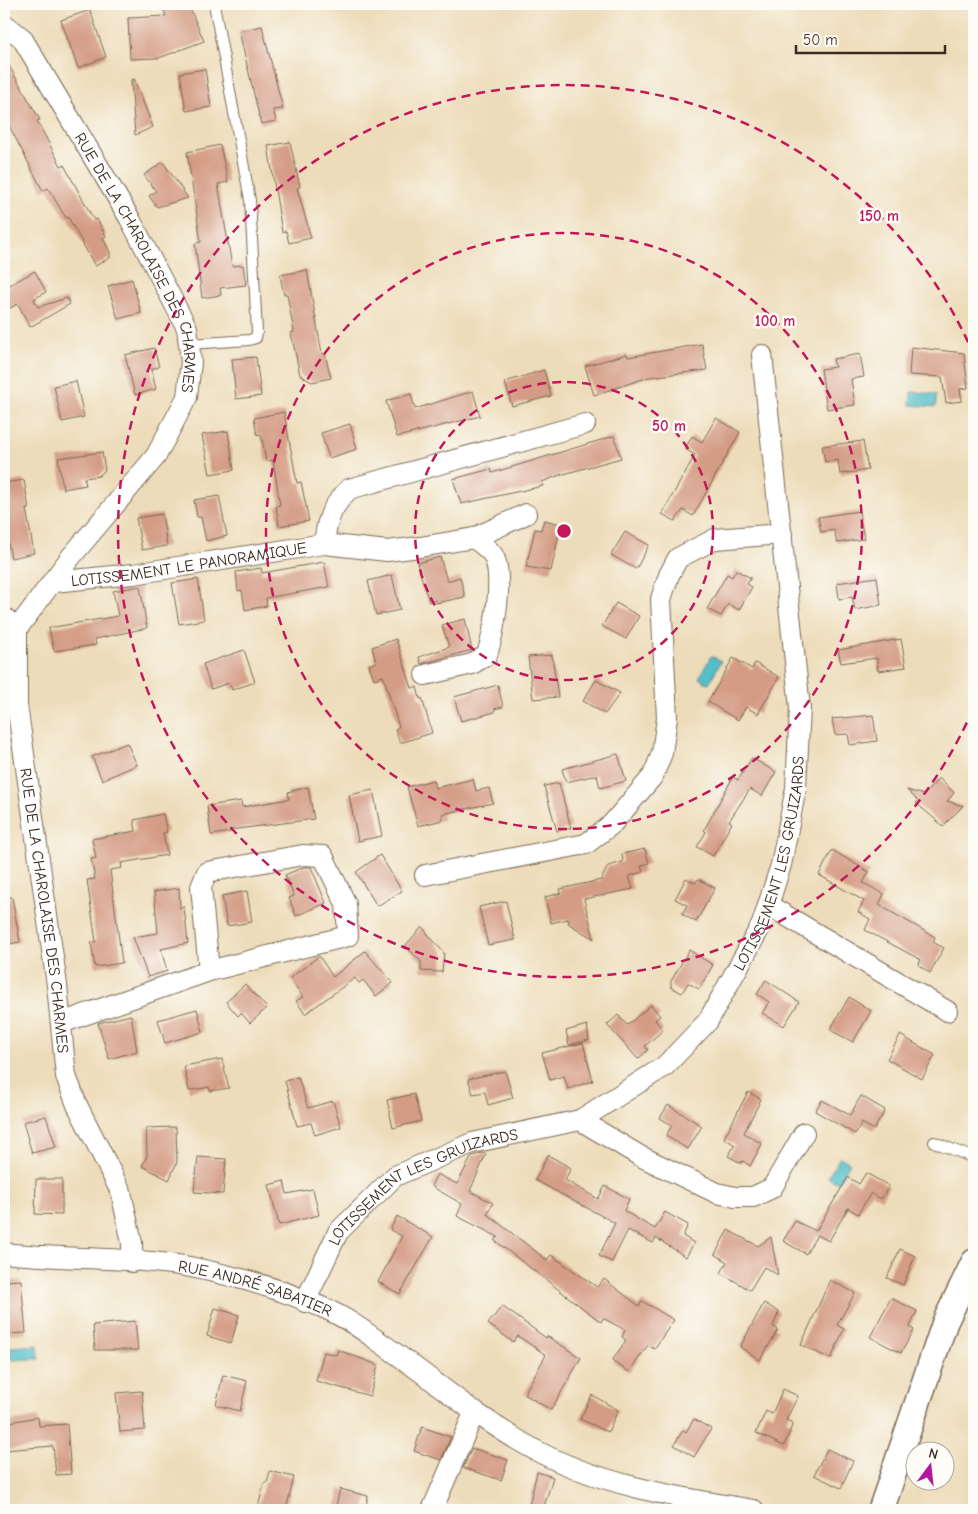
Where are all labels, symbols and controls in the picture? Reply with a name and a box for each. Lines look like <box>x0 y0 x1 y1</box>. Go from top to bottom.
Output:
scale bar <box>796 22 944 54</box>
text: 50 m <box>803 31 838 49</box>
street label: RUE DE LA CHAROLAISE DES CHARMES <box>71 130 199 394</box>
text: 150 m <box>859 207 899 225</box>
text: 100 m <box>755 312 795 330</box>
text: 50 m <box>652 417 686 435</box>
centre of rings <box>555 522 573 540</box>
street label: LOTISSEMENT LE PANORAMIQUE <box>70 539 308 590</box>
street label: LOTISSEMENT LES GRUIZARDS <box>730 756 808 974</box>
street label: RUE DE LA CHAROLAISE DES CHARMES <box>16 767 72 1054</box>
street label: LOTISSEMENT LES GRUIZARDS <box>325 1125 520 1248</box>
street label: RUE ANDRÉ SABATIER <box>177 1257 335 1321</box>
north arrow <box>906 1442 956 1492</box>
text: N <box>927 1445 940 1463</box>

